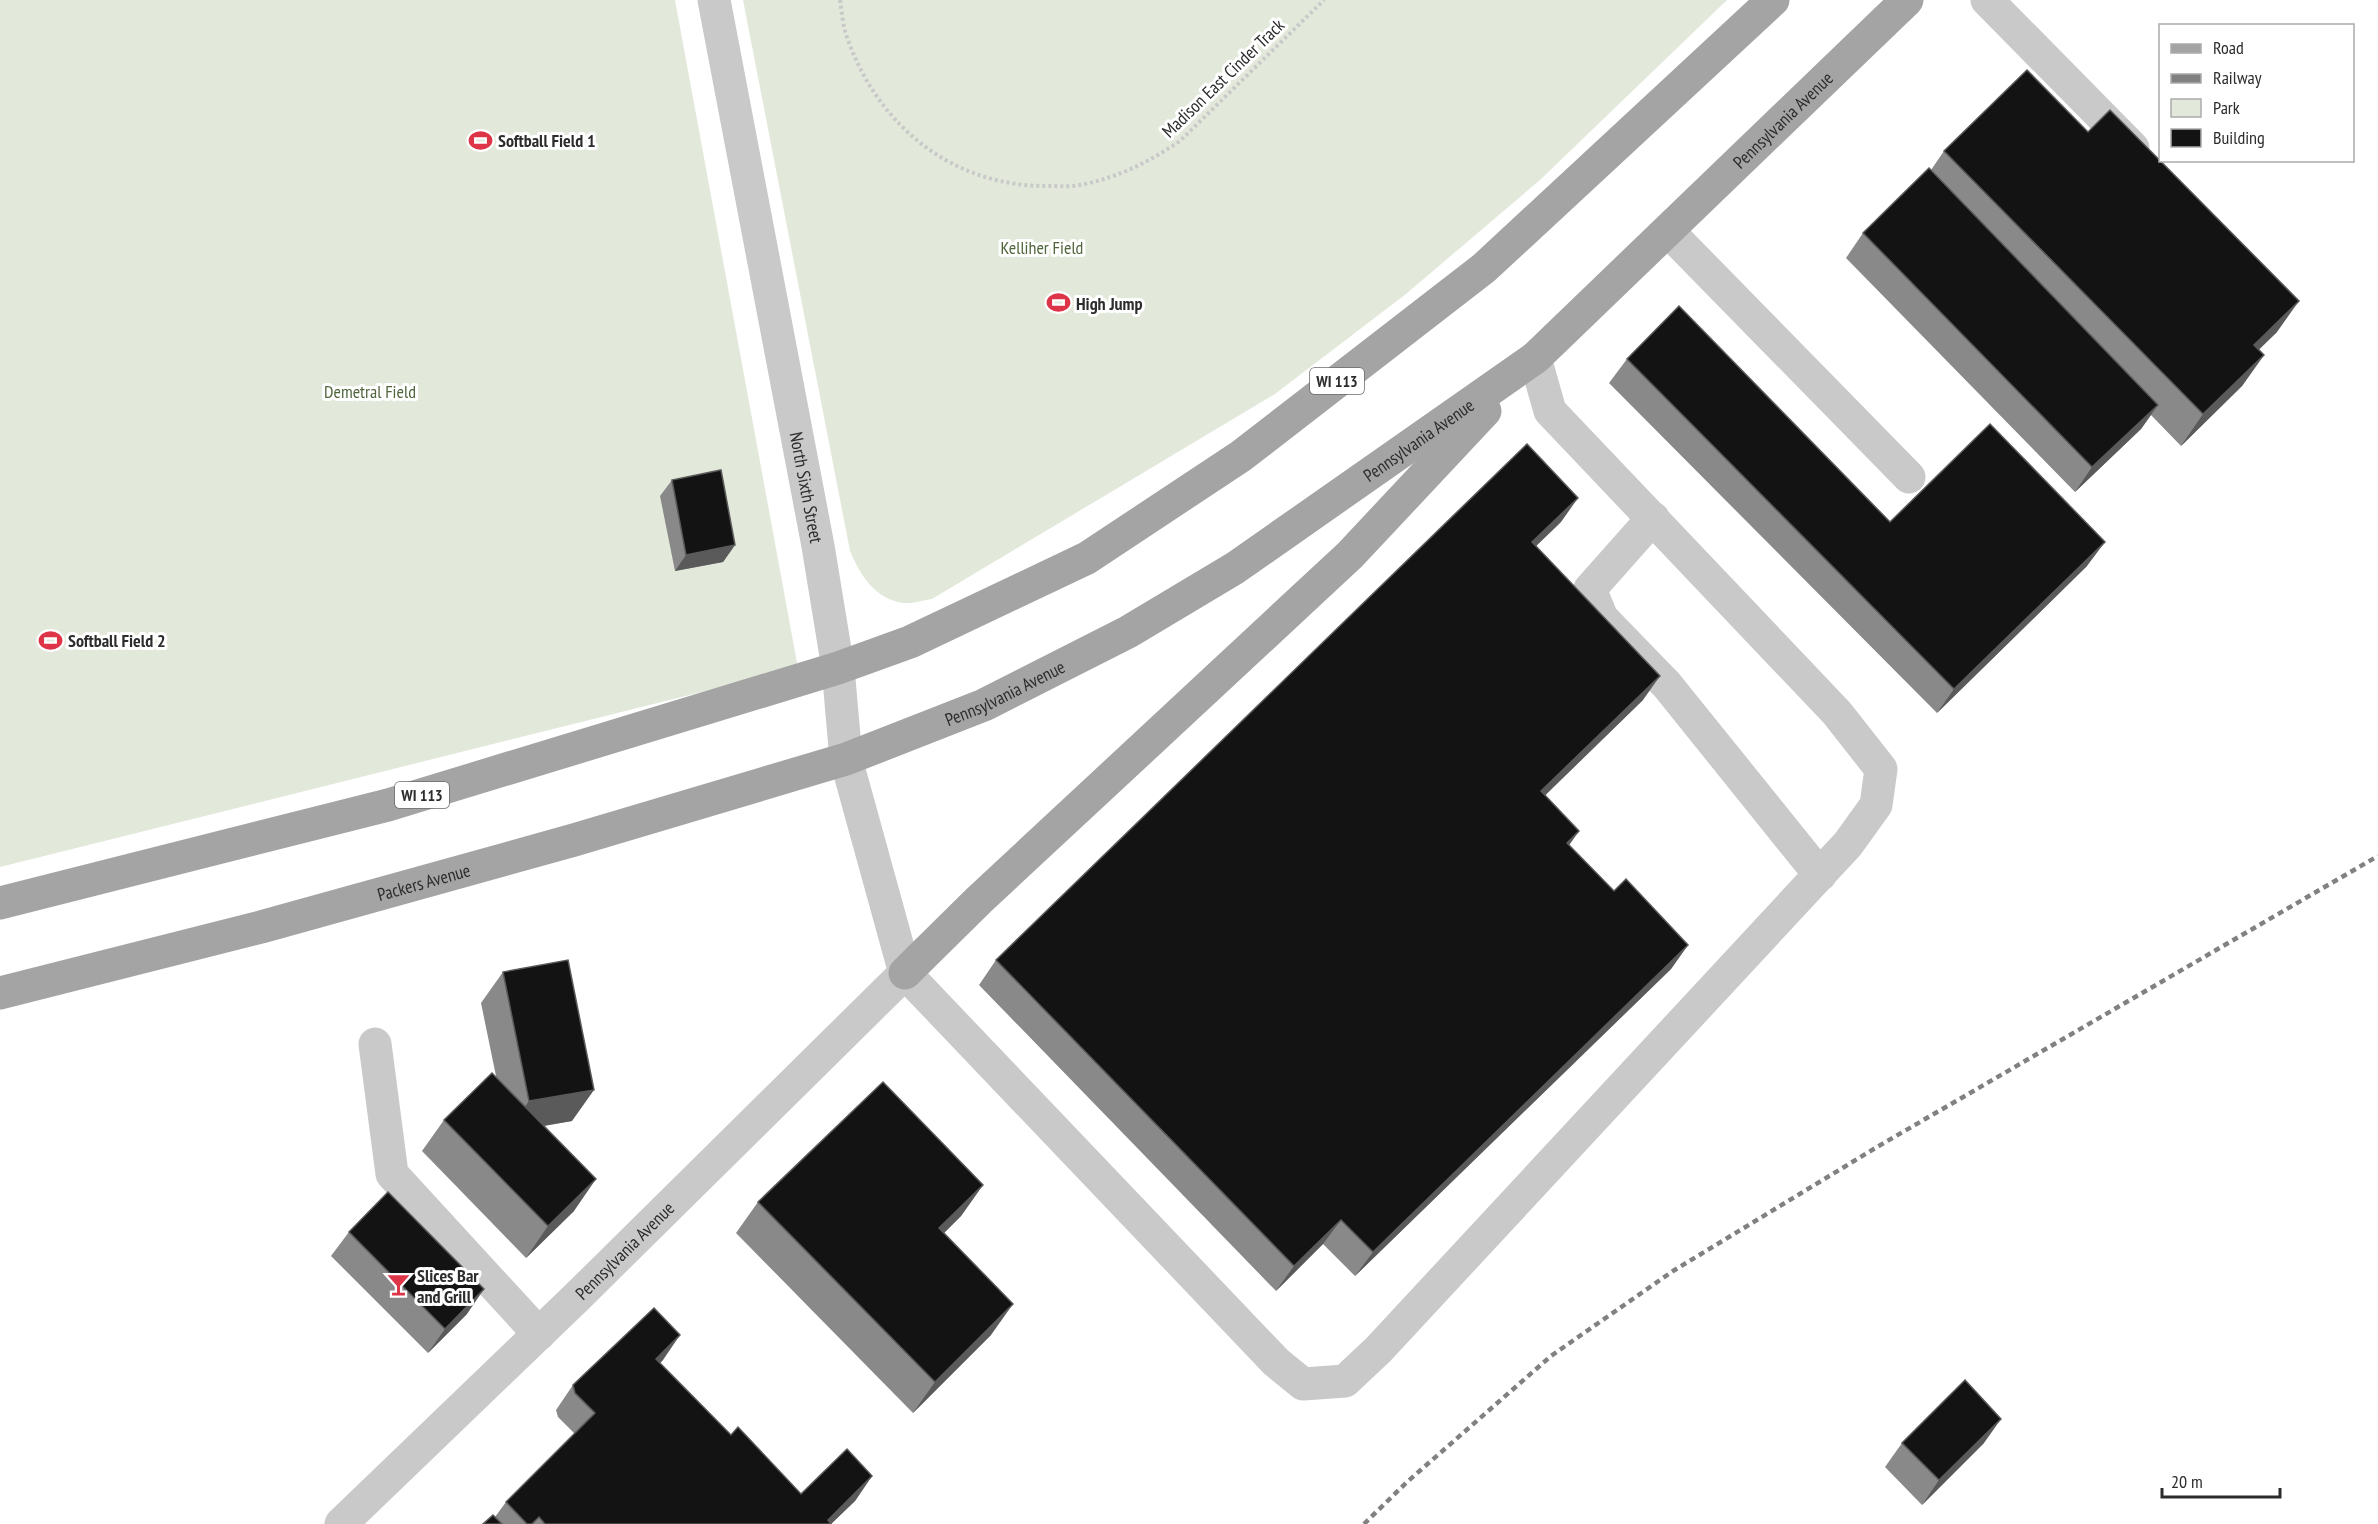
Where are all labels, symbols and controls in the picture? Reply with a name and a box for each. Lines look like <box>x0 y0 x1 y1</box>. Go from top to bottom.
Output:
street label: Madison East Cinder Track <box>1157 14 1289 142</box>
legend <box>2159 24 2354 162</box>
text: Road <box>2213 36 2244 59</box>
street label: Pennsylvania Avenue <box>1728 66 1837 173</box>
text: Railway <box>2213 66 2262 89</box>
text: Park <box>2213 96 2240 119</box>
text: Building <box>2213 126 2265 149</box>
sports icon: Softball Field 1 <box>467 127 493 153</box>
place label: Softball Field 1 <box>498 129 596 152</box>
park label: Kelliher Field <box>1001 236 1083 259</box>
sports icon: High Jump <box>1045 290 1071 316</box>
place label: High Jump <box>1076 292 1143 315</box>
road number: WI 113 <box>1310 368 1364 394</box>
park label: Demetral Field <box>324 380 416 403</box>
street label: Pennsylvania Avenue <box>1358 393 1478 486</box>
street label: North Sixth Street <box>785 430 829 545</box>
sports icon: Softball Field 2 <box>37 627 63 653</box>
place label: Softball Field 2 <box>68 629 166 652</box>
street label: Pennsylvania Avenue <box>942 655 1069 731</box>
road number: WI 113 <box>395 782 449 808</box>
street label: Packers Avenue <box>375 858 473 906</box>
street label: Pennsylvania Avenue <box>570 1196 679 1304</box>
place label: Slices Bar and Grill <box>417 1264 479 1308</box>
bar icon: Slices Bar and Grill <box>386 1272 412 1298</box>
scale bar <box>2162 1461 2280 1499</box>
text: 20 m <box>2171 1470 2203 1493</box>

